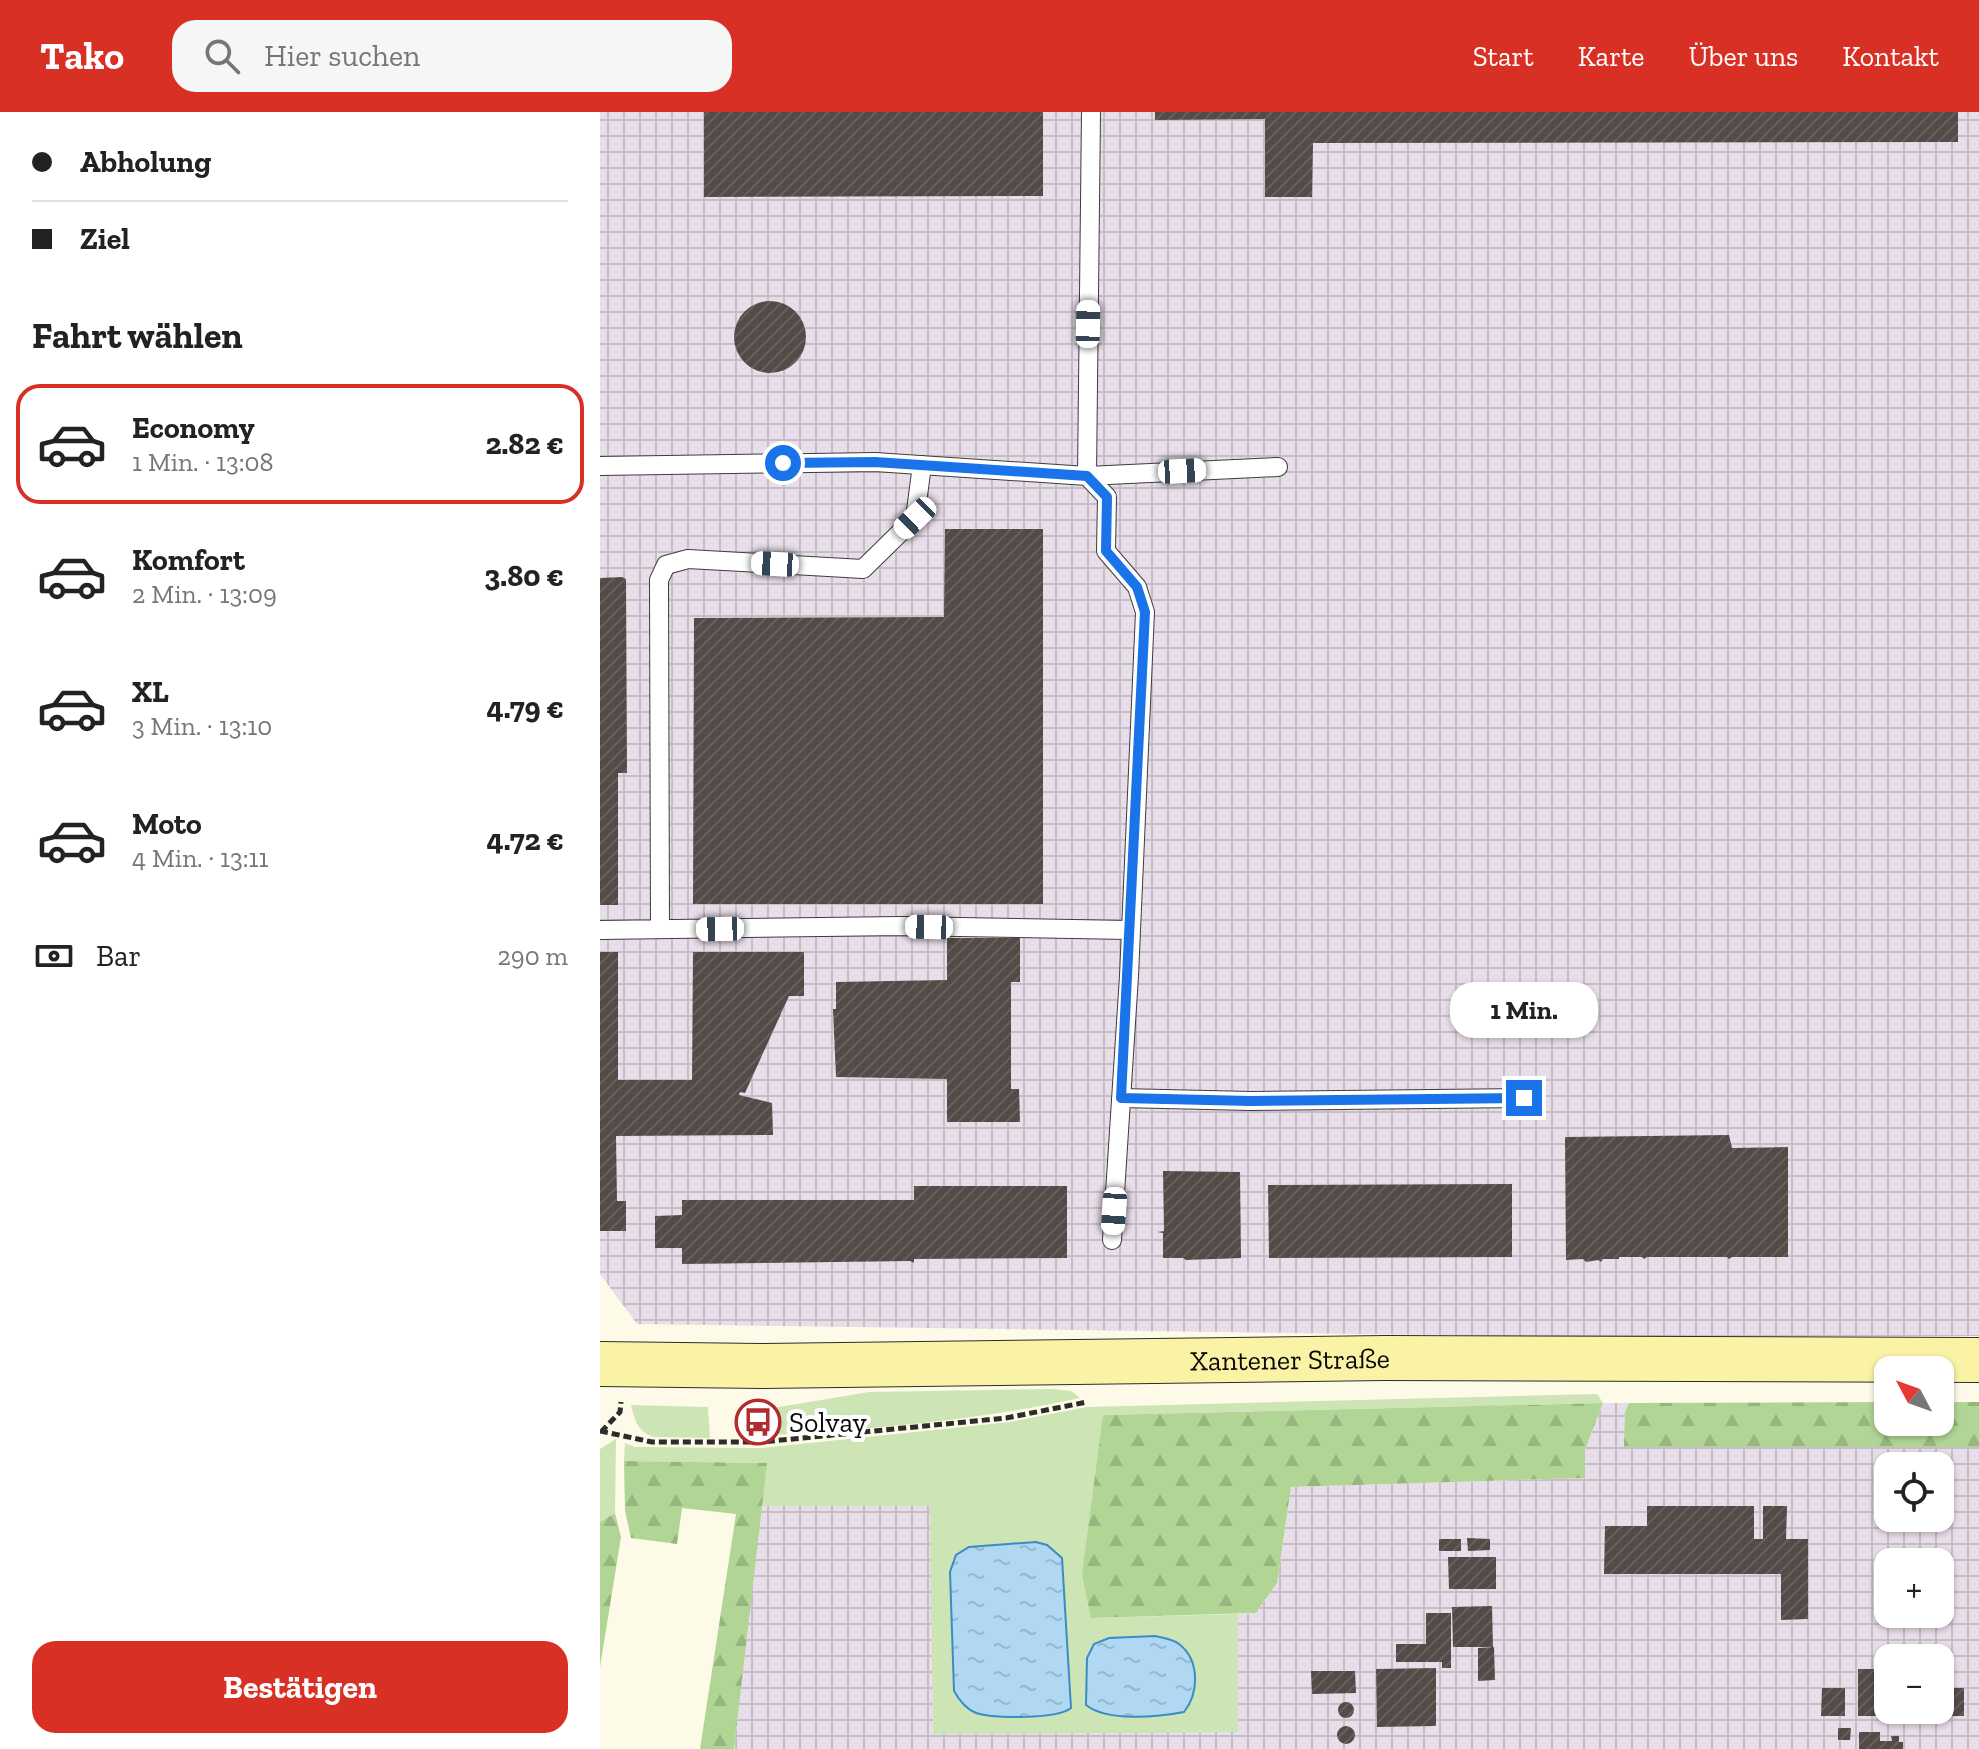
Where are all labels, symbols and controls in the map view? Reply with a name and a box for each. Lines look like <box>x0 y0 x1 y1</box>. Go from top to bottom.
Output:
search box <box>172 20 732 92</box>
text: Tako <box>40 33 124 79</box>
icon: search <box>200 34 244 78</box>
text: Hier suchen <box>264 38 420 74</box>
text: Start <box>1473 40 1534 73</box>
text: Karte <box>1578 40 1644 73</box>
text: Über uns <box>1688 40 1798 73</box>
text: Kontakt <box>1842 40 1939 73</box>
text: Abholung <box>80 144 211 180</box>
text: Ziel <box>80 221 130 257</box>
car <box>1076 300 1100 348</box>
text: Fahrt wählen <box>32 314 243 357</box>
icon: car <box>36 408 108 480</box>
text: Economy <box>132 410 255 446</box>
text: 2.82 € <box>485 426 564 462</box>
route start <box>765 445 801 481</box>
text: 1 Min. · 13:08 <box>132 446 274 478</box>
car <box>1157 458 1207 484</box>
car <box>889 493 941 543</box>
icon: car <box>36 540 108 612</box>
text: Komfort <box>132 542 245 578</box>
car <box>750 551 800 577</box>
text: 3.80 € <box>484 558 564 594</box>
text: 2 Min. · 13:09 <box>132 578 277 610</box>
icon: car <box>36 672 108 744</box>
text: XL <box>132 674 169 710</box>
text: 4.79 € <box>487 690 564 726</box>
text: 3 Min. · 13:10 <box>132 710 272 742</box>
icon: car <box>36 804 108 876</box>
text: Moto <box>132 806 202 842</box>
text: 4.72 € <box>487 822 564 858</box>
text: 4 Min. · 13:11 <box>132 842 269 874</box>
car <box>905 915 953 939</box>
car <box>696 917 744 941</box>
icon: cash <box>32 934 76 978</box>
text: Bar <box>96 938 141 974</box>
text: 290 m <box>497 940 568 972</box>
callout: 1 Min. <box>1450 982 1598 1038</box>
text: 1 Min. <box>1490 994 1558 1026</box>
route end <box>1506 1080 1542 1116</box>
car <box>1100 1186 1128 1236</box>
street label: Xantener Straße <box>1190 1341 1390 1377</box>
north arrow <box>1874 1356 1954 1436</box>
map controls <box>1874 1356 1954 1724</box>
bus stop icon: Solvay <box>734 1398 782 1446</box>
place label: Solvay <box>789 1406 868 1439</box>
button: locate <box>1874 1452 1954 1532</box>
button: + <box>1874 1548 1954 1628</box>
button: Bestätigen <box>32 1641 568 1733</box>
button: − <box>1874 1644 1954 1724</box>

